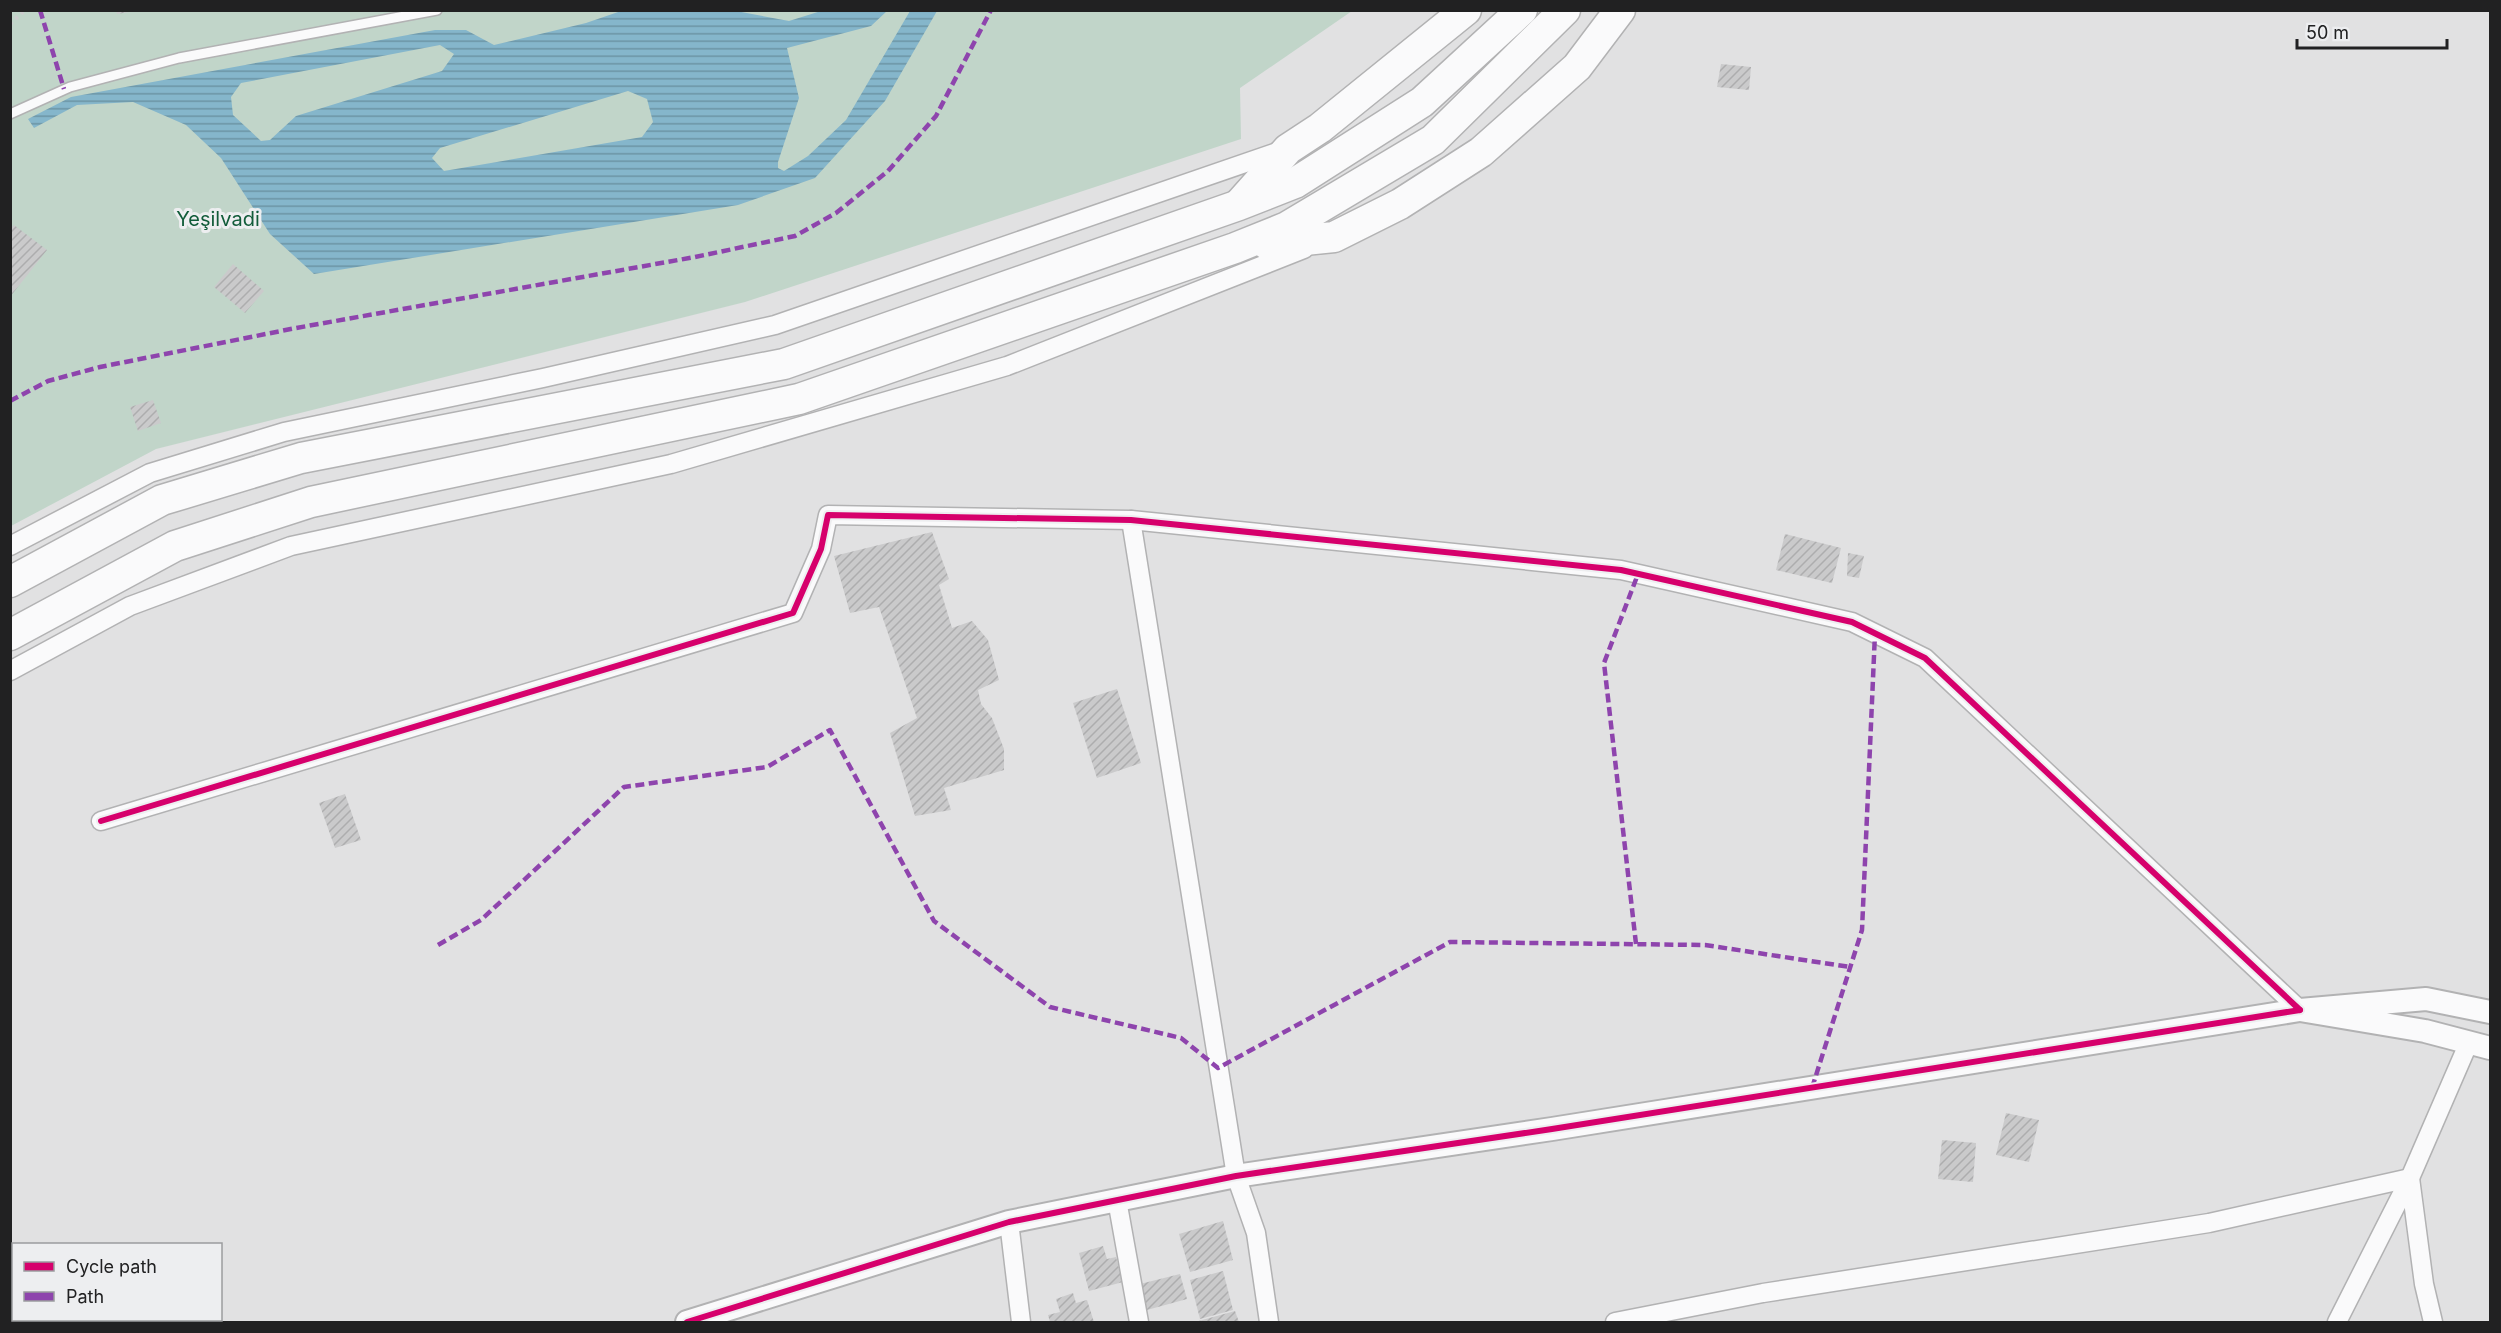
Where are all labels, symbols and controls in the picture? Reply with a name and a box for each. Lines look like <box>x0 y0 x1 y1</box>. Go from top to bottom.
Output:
scale bar <box>2297 12 2447 50</box>
text: 50 m <box>2306 22 2349 43</box>
park label: Yeşilvadi <box>176 207 260 231</box>
legend <box>12 1243 222 1321</box>
text: Cycle path <box>66 1256 157 1277</box>
text: Path <box>66 1286 104 1307</box>

